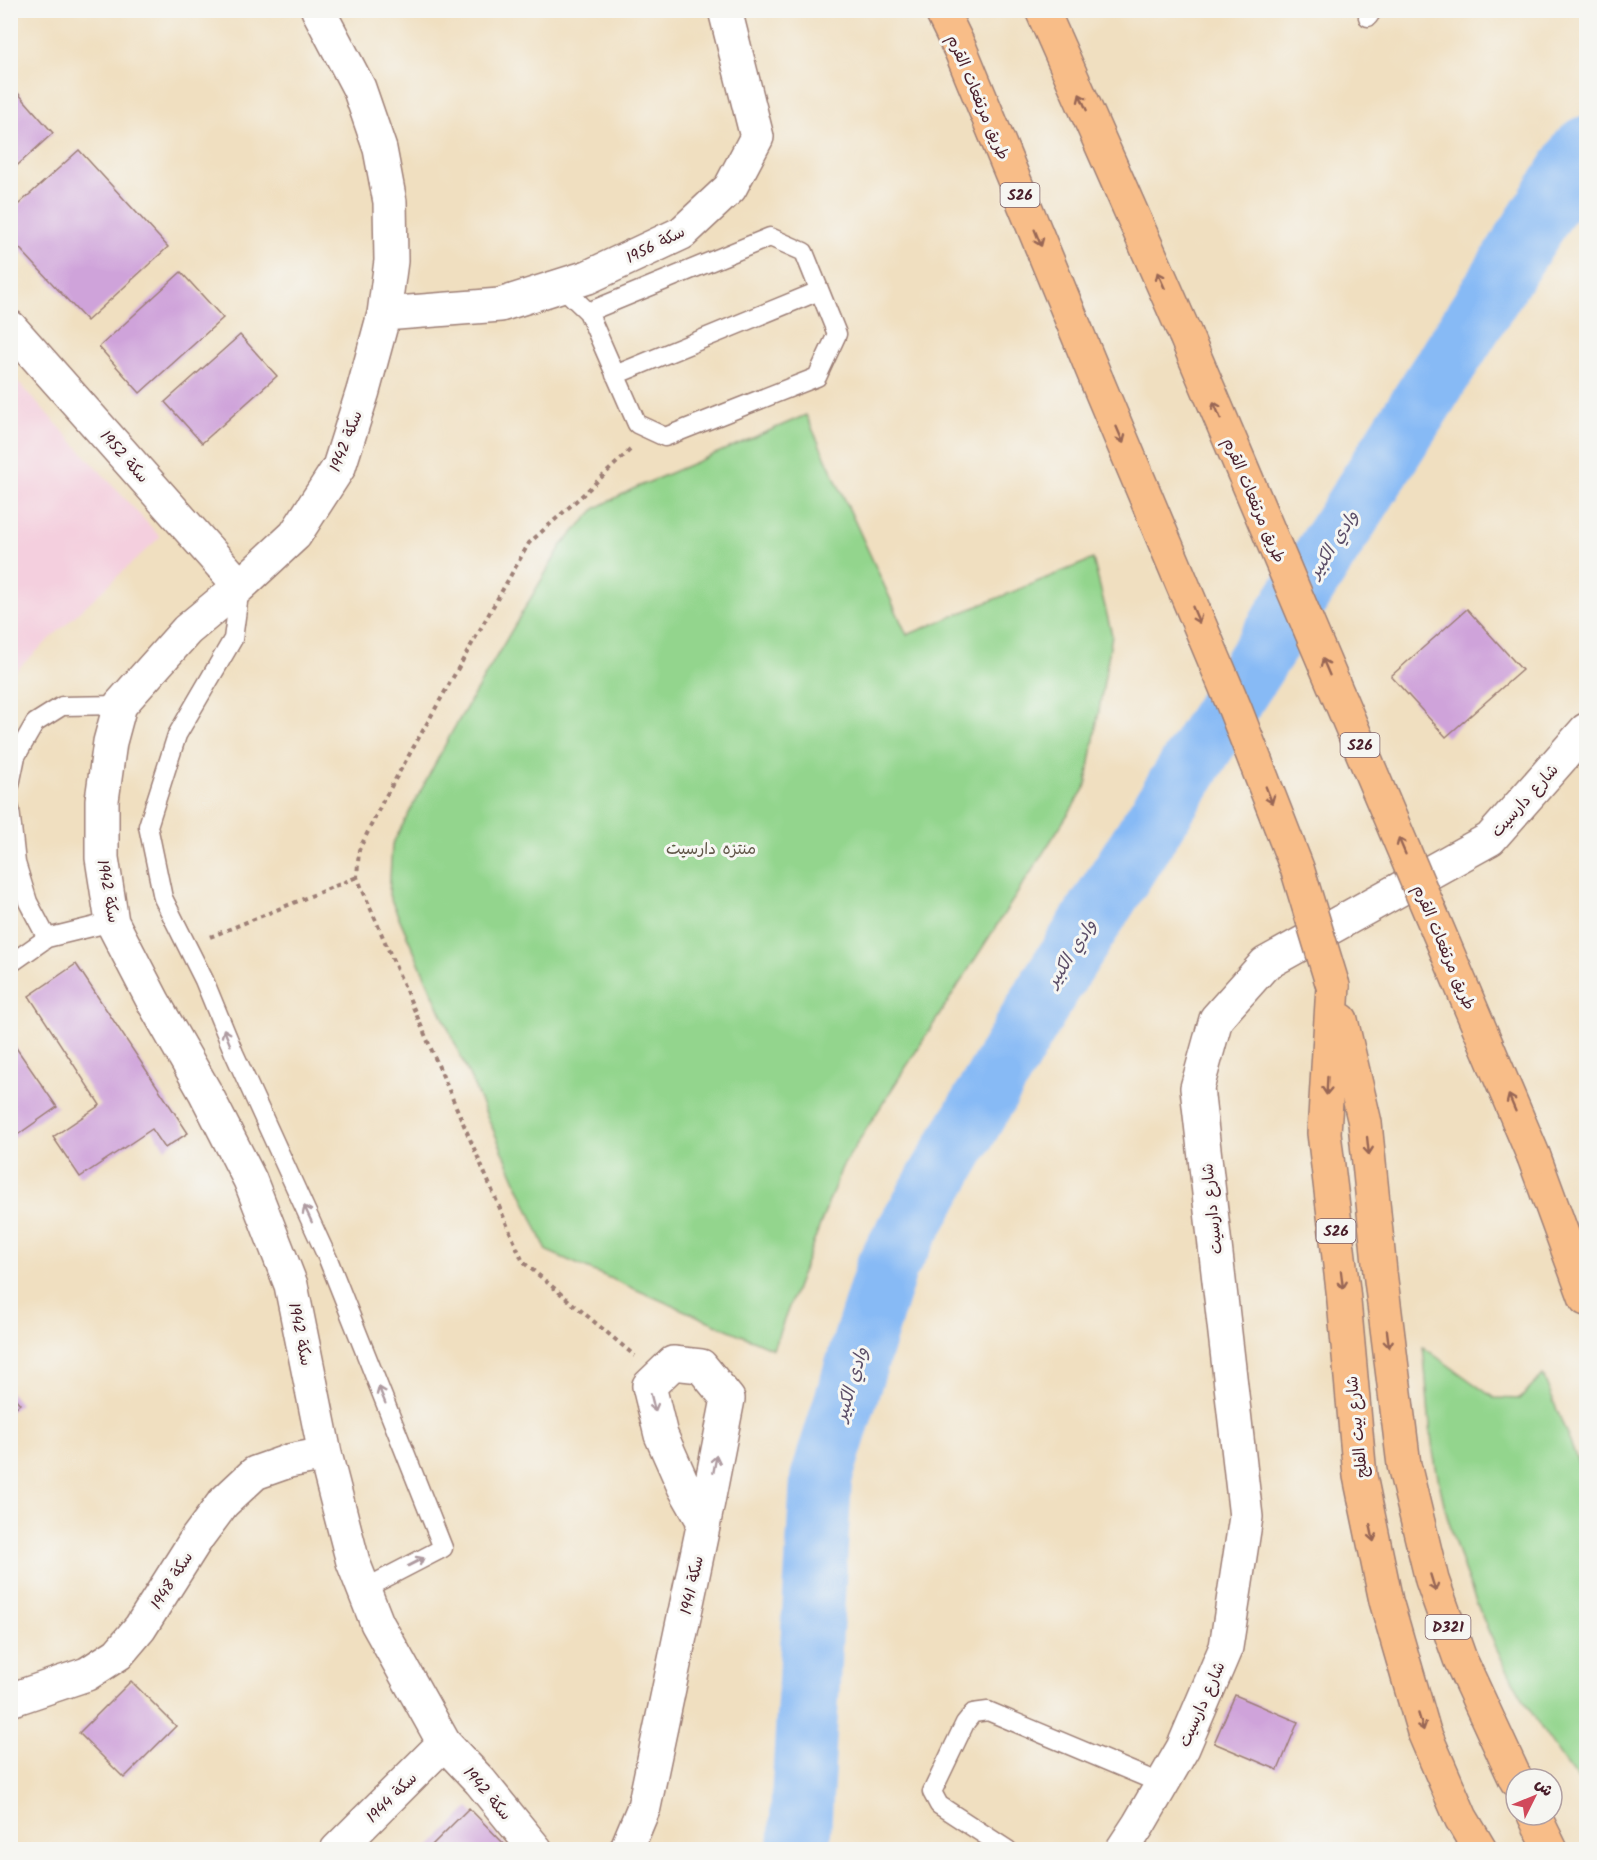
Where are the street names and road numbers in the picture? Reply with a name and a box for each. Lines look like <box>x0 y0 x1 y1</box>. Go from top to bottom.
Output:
street label: طريق مرتفعات القرم <box>940 31 1015 164</box>
road number: S26 <box>1000 183 1040 207</box>
street label: سكة 1956 <box>622 220 690 271</box>
street label: سكة 1942 <box>323 407 370 476</box>
street label: سكة 1952 <box>93 425 155 489</box>
street label: طريق مرتفعات القرم <box>1216 434 1291 567</box>
road number: S26 <box>1340 733 1380 757</box>
street label: شارع دارسيت <box>1485 759 1565 843</box>
street label: سكة 1942 <box>89 857 126 925</box>
street label: طريق مرتفعات القرم <box>1406 881 1481 1014</box>
street label: شارع دارسيت <box>1195 1162 1230 1255</box>
road number: S26 <box>1316 1219 1356 1243</box>
street label: سكة 1942 <box>281 1300 318 1368</box>
street label: شارع بيت الفلج <box>1340 1375 1375 1479</box>
street label: سكة 1948 <box>145 1547 200 1615</box>
street label: سكة 1941 <box>674 1553 711 1617</box>
road number: D321 <box>1426 1615 1470 1639</box>
street label: شارع دارسيت <box>1172 1658 1232 1751</box>
street label: سكة 1942 <box>456 1762 517 1826</box>
street label: سكة 1944 <box>361 1767 423 1829</box>

